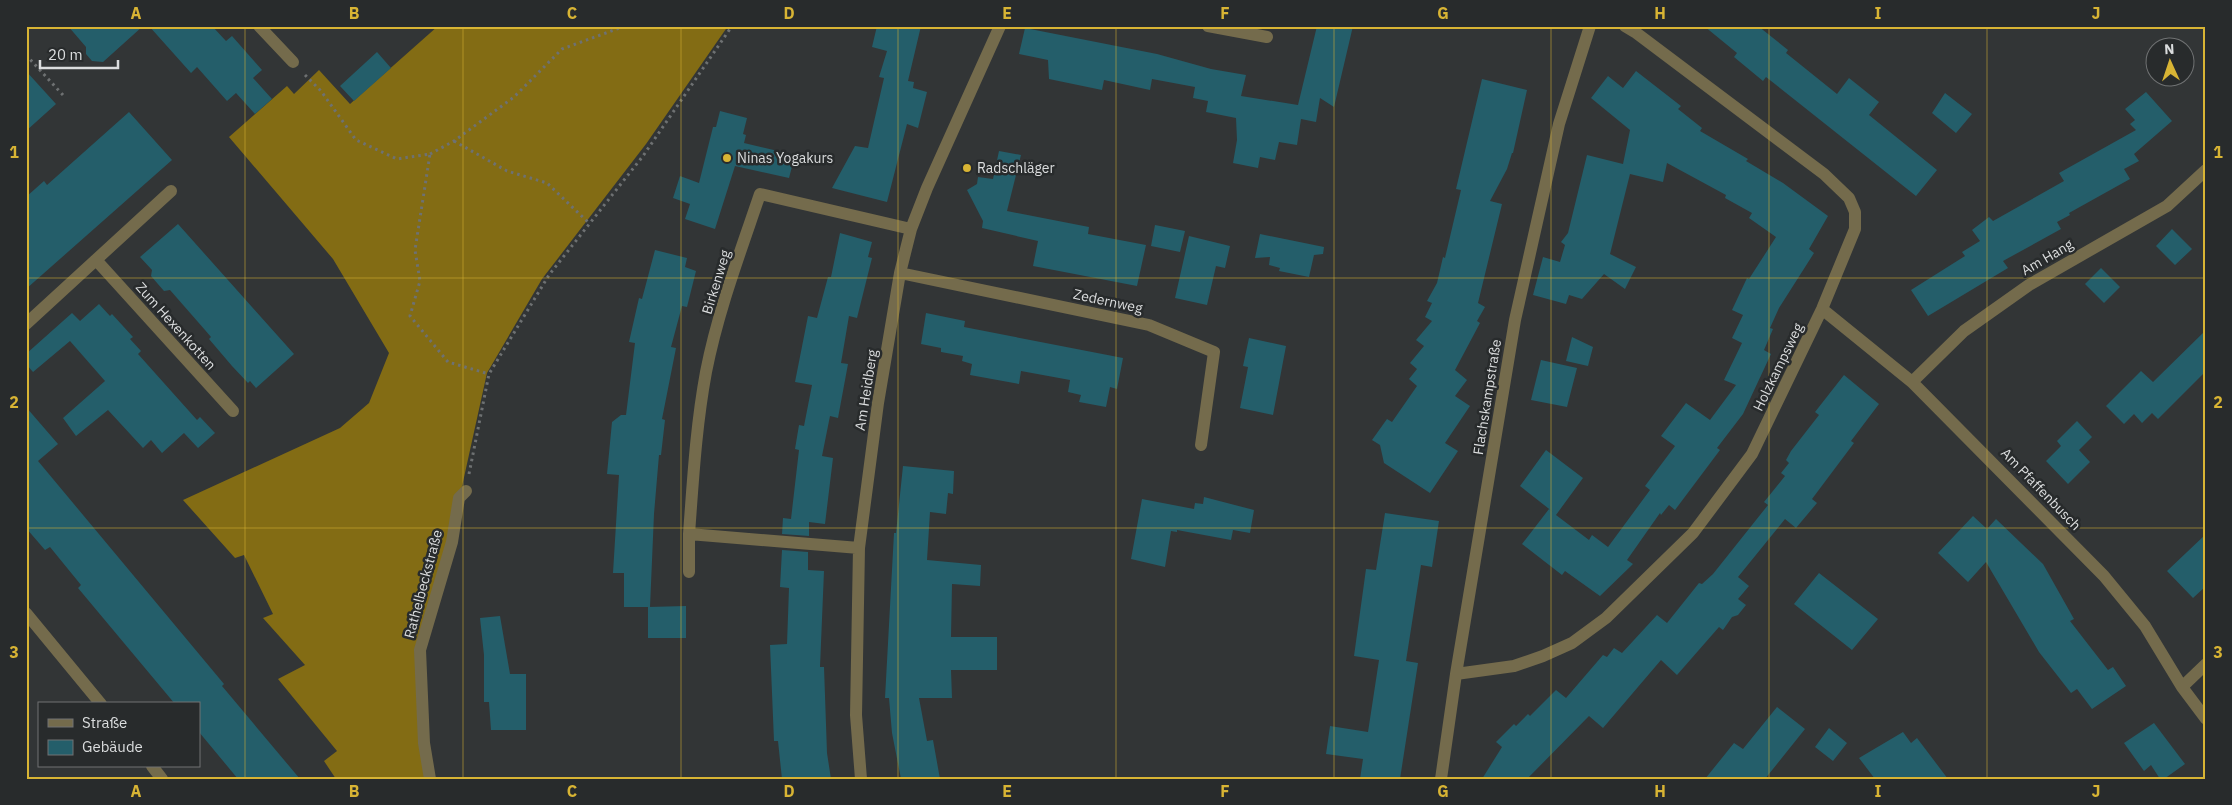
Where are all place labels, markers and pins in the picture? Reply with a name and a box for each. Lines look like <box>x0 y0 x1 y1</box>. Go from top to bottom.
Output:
place label: Ninas Yogakurs <box>737 149 834 167</box>
marker: Ninas Yogakurs <box>721 152 733 164</box>
place label: Radschläger <box>977 159 1055 177</box>
marker: Radschläger <box>961 162 973 174</box>

